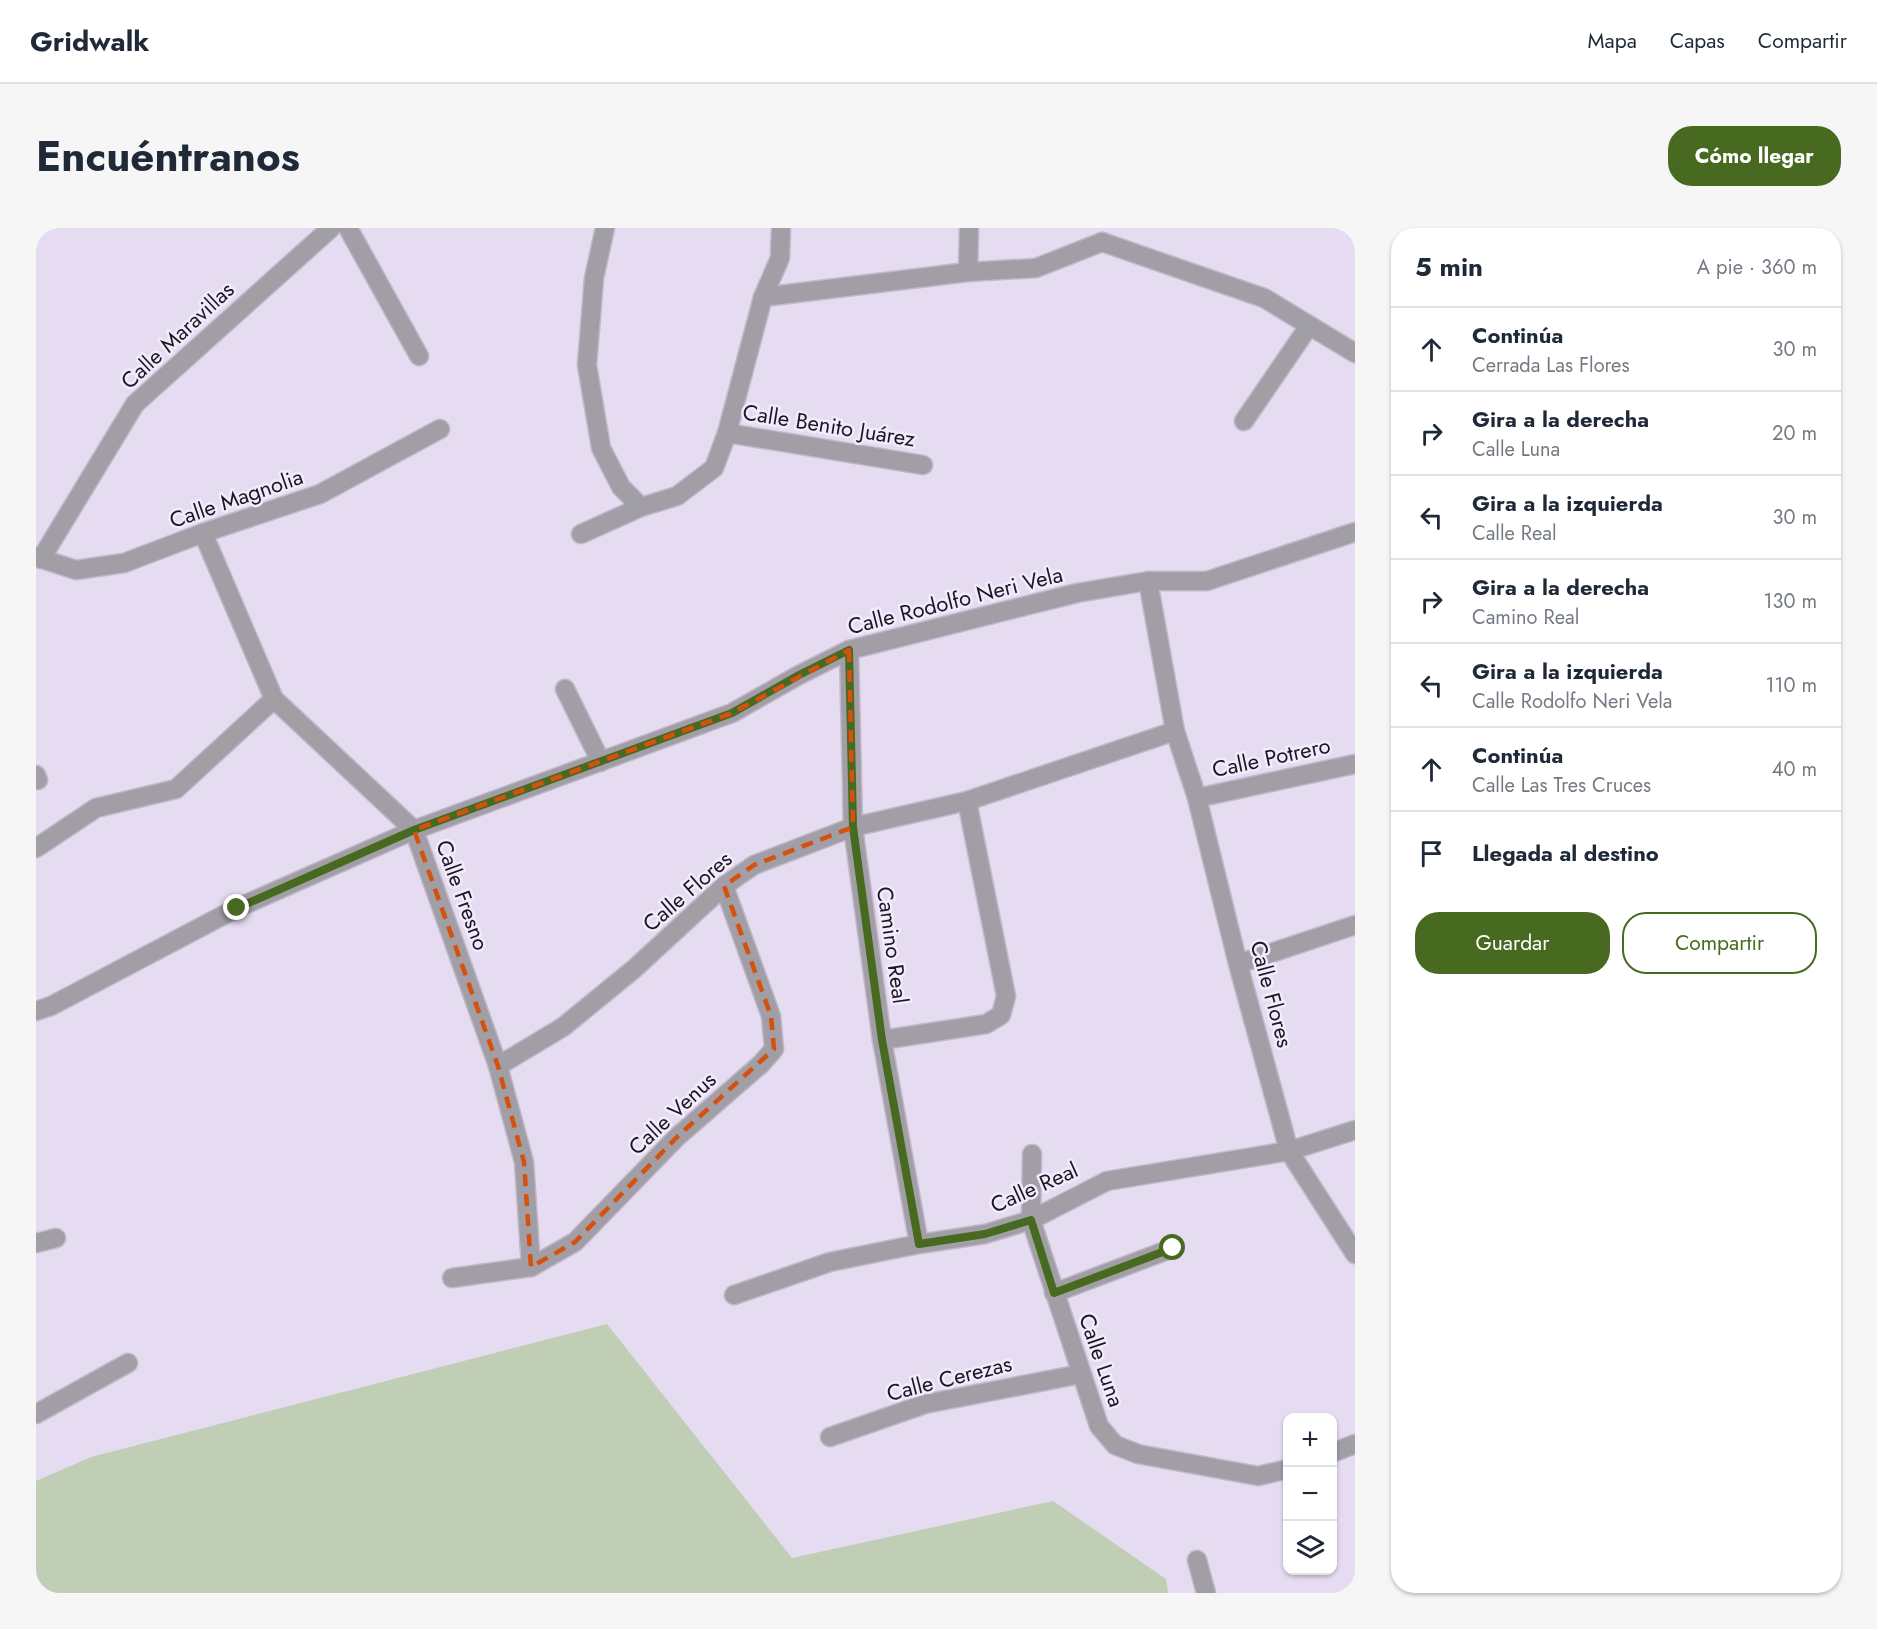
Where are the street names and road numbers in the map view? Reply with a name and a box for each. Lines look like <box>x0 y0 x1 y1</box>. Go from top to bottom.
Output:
street label: Calle Maravillas <box>113 274 241 396</box>
street label: Calle Benito Juárez <box>740 396 918 454</box>
street label: Calle Magnolia <box>165 460 307 536</box>
street label: Calle Rodolfo Neri Vela <box>844 558 1066 642</box>
street label: Calle Potrero <box>1209 729 1333 785</box>
street label: Calle Fresno <box>428 835 498 955</box>
street label: Calle Flores <box>635 843 739 939</box>
street label: Camino Real <box>869 884 917 1006</box>
street label: Calle Flores <box>1242 937 1302 1051</box>
street label: Calle Venus <box>621 1064 723 1162</box>
street label: Calle Real <box>985 1153 1083 1221</box>
street label: Calle Luna <box>1071 1309 1133 1411</box>
street label: Calle Cerezas <box>883 1347 1015 1409</box>

